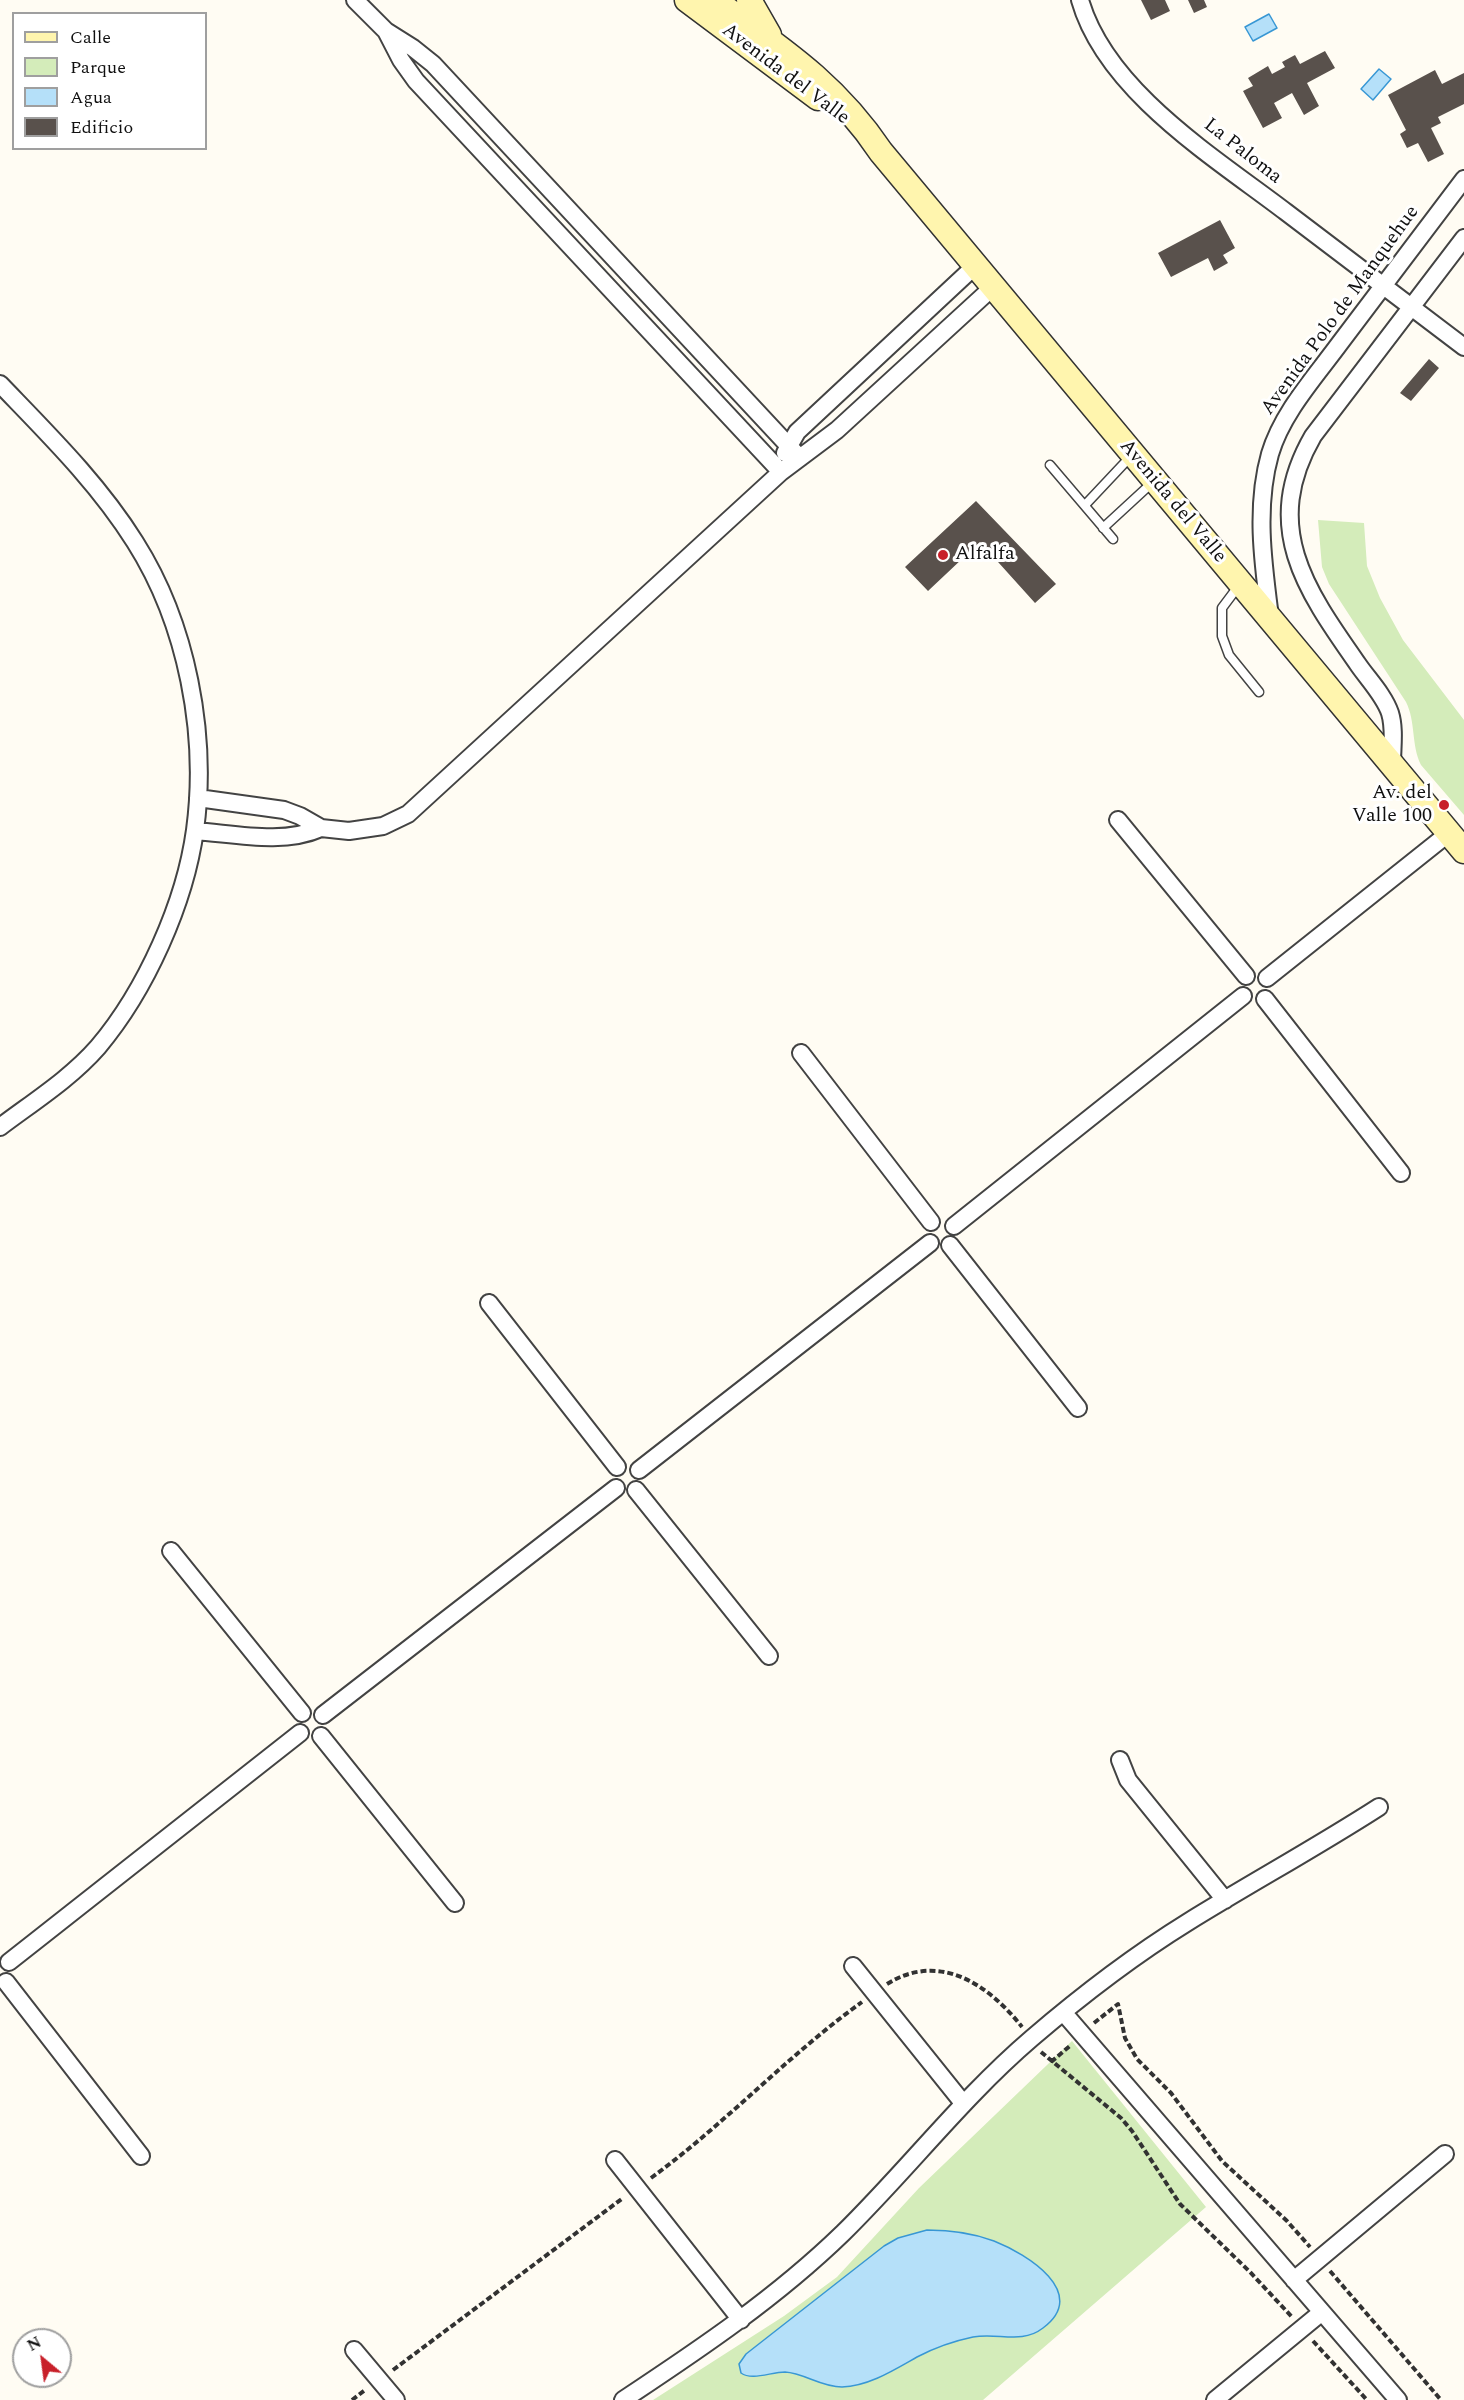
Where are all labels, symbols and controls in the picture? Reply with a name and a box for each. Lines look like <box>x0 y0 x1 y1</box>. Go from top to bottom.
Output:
legend <box>12 12 207 150</box>
street label: Avenida del Valle <box>716 19 854 131</box>
text: Calle <box>70 24 111 51</box>
text: Parque <box>70 54 126 81</box>
text: Agua <box>70 84 112 111</box>
text: Edificio <box>70 114 133 141</box>
street label: La Paloma <box>1198 114 1286 190</box>
street label: Avenida Polo de Manquehue <box>1257 202 1425 420</box>
street label: Avenida del Valle <box>1113 435 1231 569</box>
place label: Alfalfa <box>955 543 1015 567</box>
marker: Alfalfa <box>936 548 950 562</box>
place label: Av. del Valle 100 <box>1352 782 1432 829</box>
marker: Av. del Valle 100 <box>1437 798 1451 812</box>
north arrow <box>12 2328 72 2388</box>
text: N <box>23 2330 46 2358</box>

